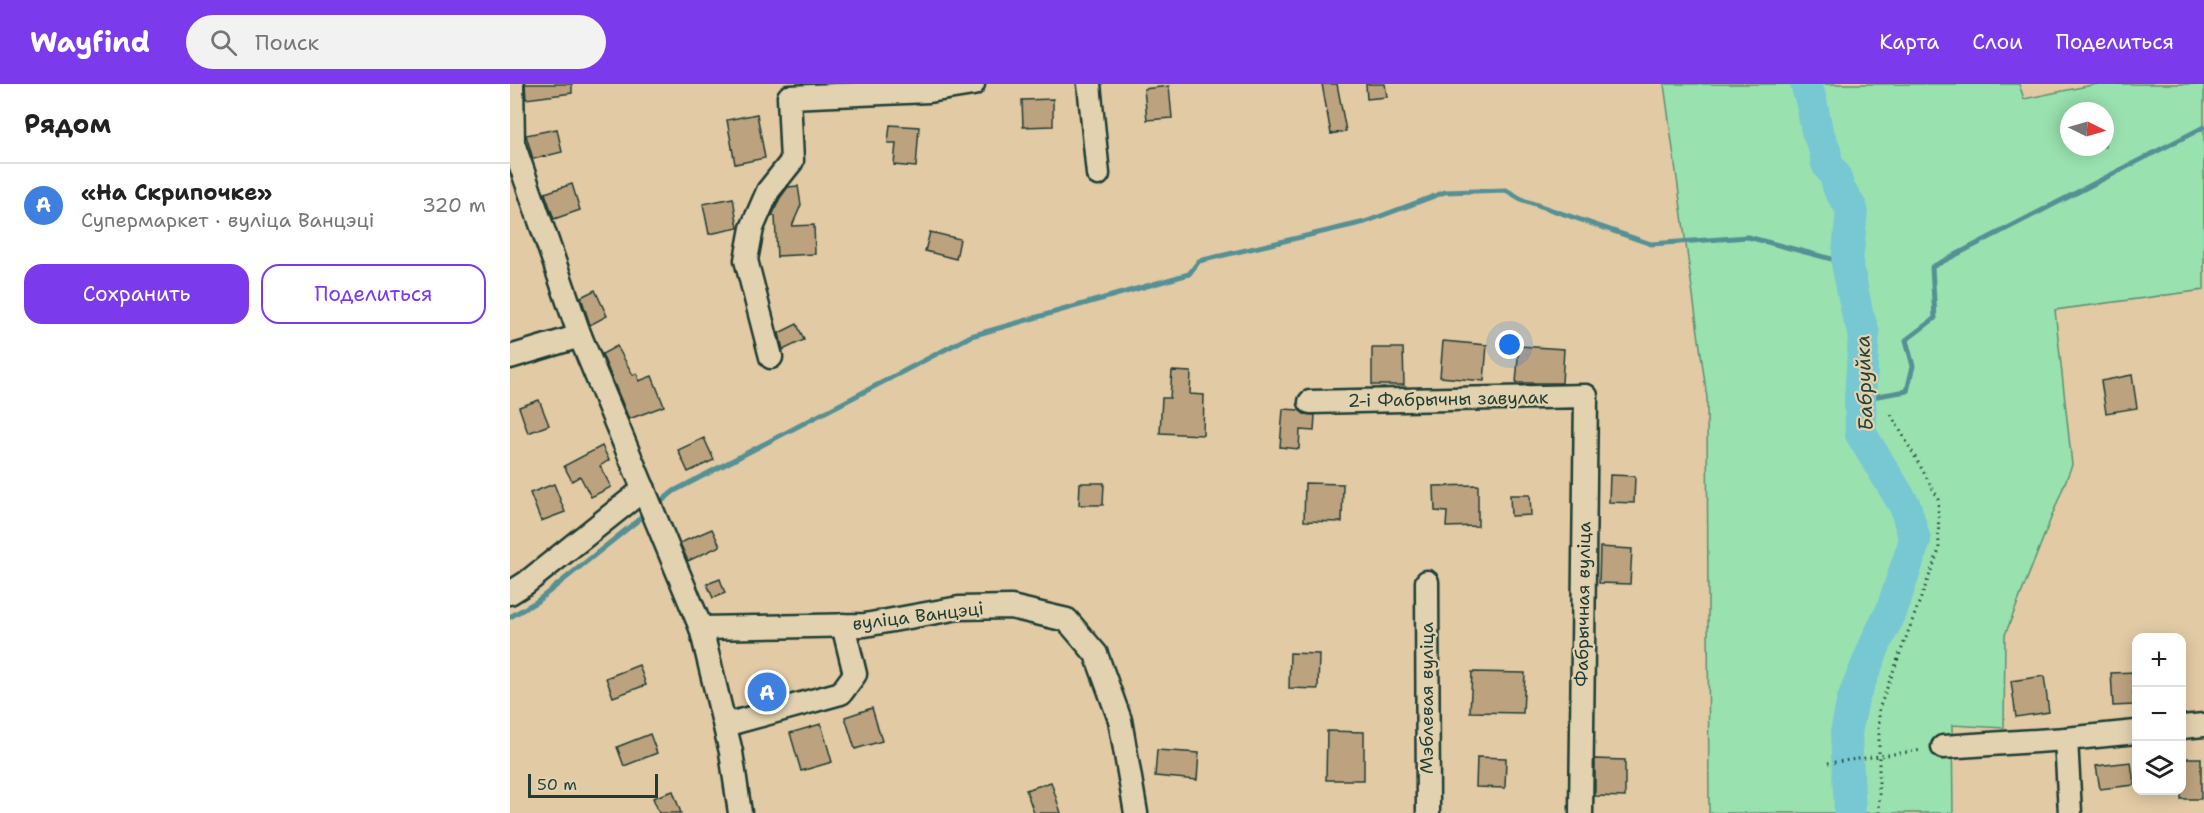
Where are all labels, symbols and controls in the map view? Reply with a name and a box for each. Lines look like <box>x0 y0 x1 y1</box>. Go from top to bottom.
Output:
search box <box>186 15 606 69</box>
text: Wayfind <box>30 23 150 61</box>
icon: search <box>207 26 240 59</box>
text: Поиск <box>255 28 319 57</box>
text: Карта <box>1879 28 1939 56</box>
text: Слои <box>1972 28 2023 56</box>
text: Поделиться <box>2056 28 2174 56</box>
north arrow <box>2060 102 2114 156</box>
text: Рядом <box>24 106 111 141</box>
text: «На Скрипочке» <box>81 178 272 207</box>
text: A <box>36 192 51 218</box>
text: 320 m <box>422 192 486 218</box>
text: Супермаркет · вуліца Ванцэці <box>81 207 374 233</box>
button: Сохранить <box>24 264 249 324</box>
button: Поделиться <box>261 264 486 324</box>
your location <box>1495 330 1524 359</box>
water label: Бабруйка <box>1849 335 1879 431</box>
street label: 2-і Фабрычны завулак <box>1347 385 1549 413</box>
street label: Фабрычная вуліца <box>1570 521 1596 687</box>
street label: вуліца Ванцэці <box>851 596 985 636</box>
street label: Мэблевая вуліца <box>1415 622 1439 774</box>
map controls <box>2132 633 2186 795</box>
button: + <box>2132 633 2186 687</box>
pin: A <box>748 670 786 714</box>
button: − <box>2132 687 2186 741</box>
button: layers <box>2132 741 2186 795</box>
scale bar <box>528 771 658 798</box>
text: 50 m <box>537 774 577 795</box>

